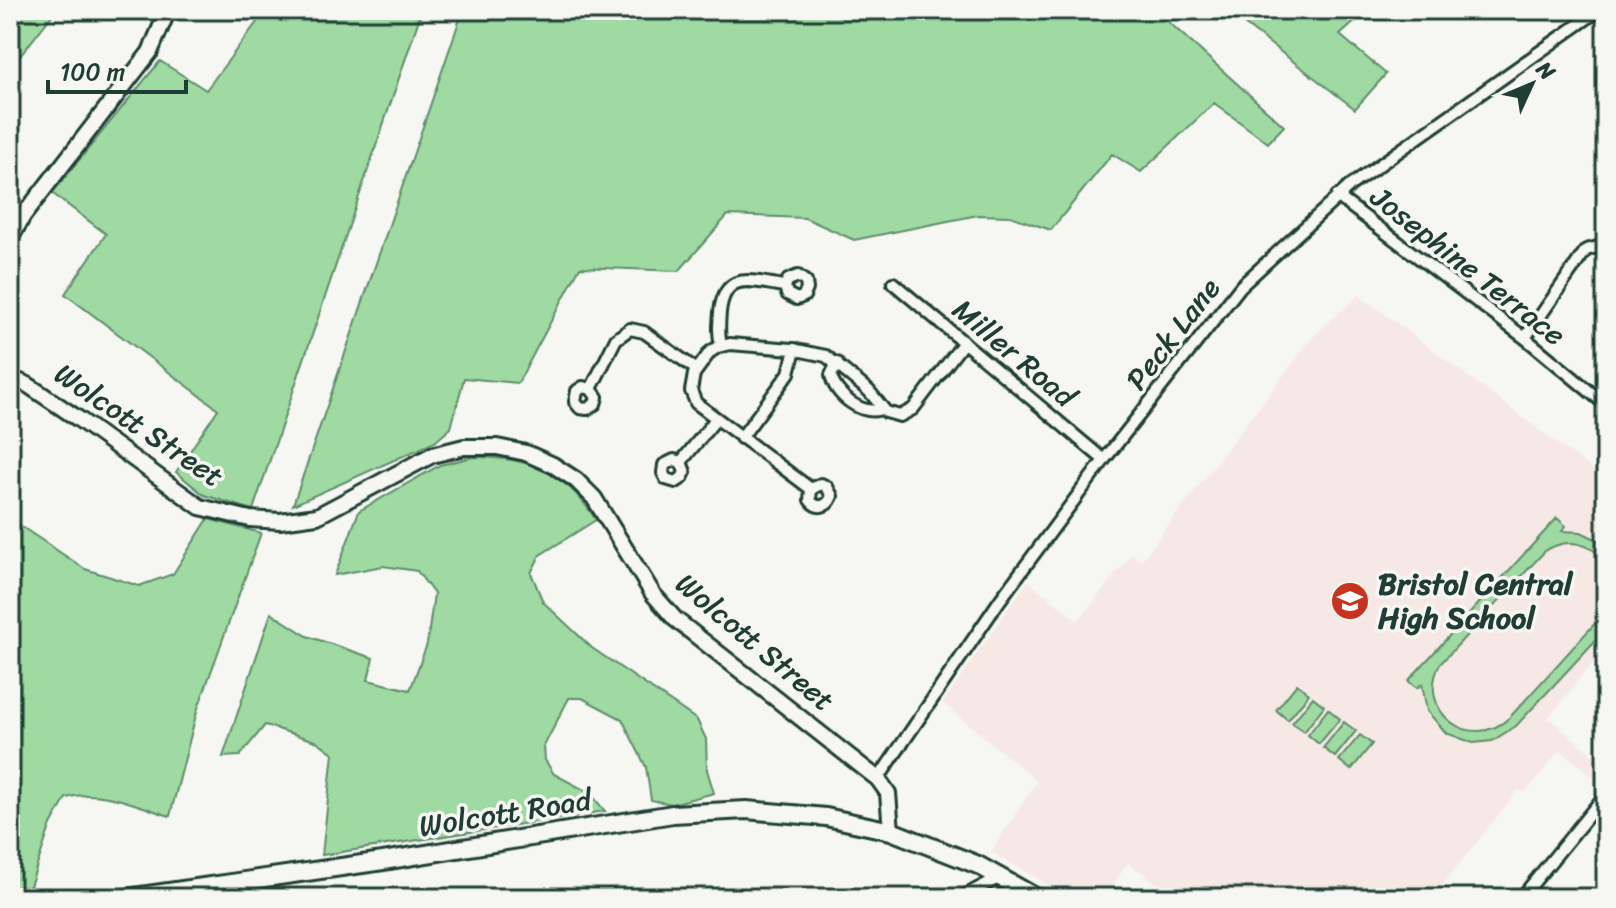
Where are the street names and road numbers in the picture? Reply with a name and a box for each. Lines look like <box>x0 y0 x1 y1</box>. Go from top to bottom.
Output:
street label: Josephine Terrace <box>1357 171 1578 360</box>
street label: Peck Lane <box>1111 265 1235 403</box>
street label: Miller Road <box>939 284 1090 423</box>
street label: Wolcott Street <box>43 348 235 502</box>
street label: Wolcott Street <box>663 558 847 726</box>
street label: Wolcott Road <box>415 772 597 853</box>

